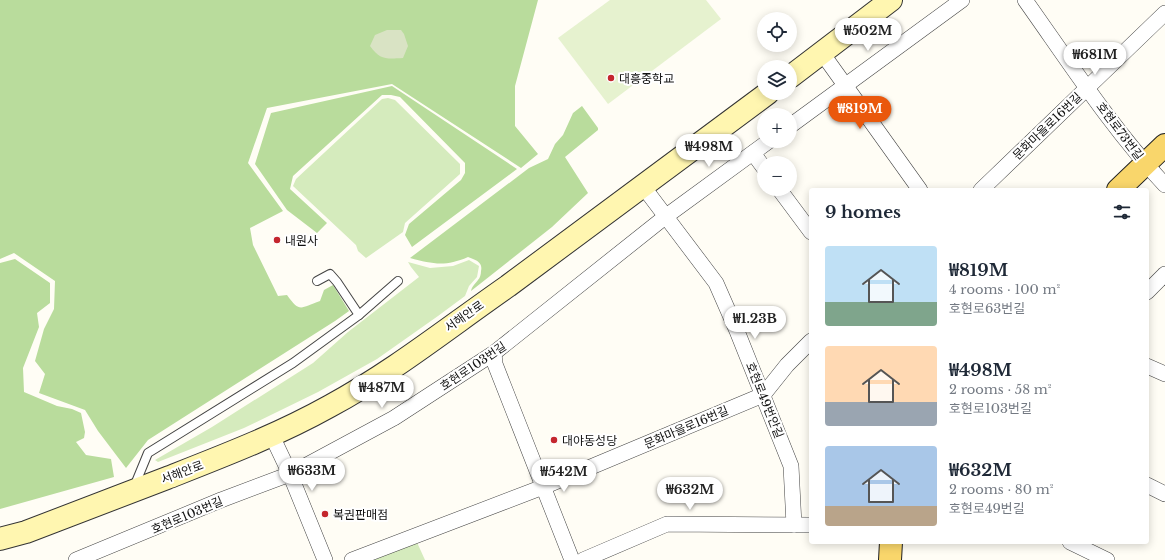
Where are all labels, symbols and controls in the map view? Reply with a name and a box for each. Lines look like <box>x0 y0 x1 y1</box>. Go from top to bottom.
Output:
map controls <box>757 12 797 196</box>
button: locate <box>757 12 797 52</box>
pin: ₩502M <box>840 18 896 52</box>
text: ₩502M <box>844 22 892 39</box>
pin: ₩681M <box>1067 42 1123 76</box>
text: ₩681M <box>1072 46 1118 63</box>
button: layers <box>757 60 797 100</box>
place label: 대흥중학교 <box>619 71 674 86</box>
marker: 대흥중학교 <box>606 73 616 83</box>
street label: 문화마을로16번길 <box>1009 89 1085 163</box>
pin: ₩819M <box>832 96 888 130</box>
street label: 호현로73번길 <box>1093 99 1147 163</box>
text: ₩819M <box>837 100 883 117</box>
button: + <box>757 108 797 148</box>
pin: ₩498M <box>681 134 737 168</box>
text: ₩498M <box>685 138 733 155</box>
button: − <box>757 156 797 196</box>
icon: filters <box>1111 201 1133 223</box>
text: 9 homes <box>825 202 901 223</box>
place label: 내원사 <box>285 233 318 248</box>
marker: 내원사 <box>272 235 282 245</box>
text: ₩819M <box>949 260 1008 281</box>
icon: home <box>857 262 905 310</box>
text: 4 rooms · 100 m² <box>949 281 1060 298</box>
street label: 서해안로 <box>442 297 486 335</box>
text: 호현로63번길 <box>949 300 1025 317</box>
pin: ₩1.23B <box>722 306 788 340</box>
text: ₩1.23B <box>733 310 777 327</box>
street label: 호현로103번길 <box>437 338 509 394</box>
street label: 호현로49번안길 <box>743 360 787 440</box>
text: ₩498M <box>949 360 1012 381</box>
icon: home <box>857 362 905 410</box>
pin: ₩487M <box>354 375 410 409</box>
text: ₩487M <box>359 379 405 396</box>
text: 2 rooms · 58 m² <box>949 381 1051 398</box>
text: 호현로103번길 <box>949 400 1032 417</box>
street label: 문화마을로16번길 <box>641 402 731 452</box>
place label: 대야동성당 <box>562 433 617 448</box>
marker: 대야동성당 <box>549 435 559 445</box>
street label: 서해안로 <box>159 457 205 487</box>
pin: ₩633M <box>284 458 340 492</box>
pin: ₩542M <box>536 459 592 493</box>
text: ₩632M <box>949 460 1012 481</box>
text: ₩633M <box>288 462 336 479</box>
icon: home <box>857 462 905 510</box>
text: ₩542M <box>540 463 588 480</box>
pin: ₩632M <box>662 477 718 511</box>
text: ₩632M <box>666 481 714 498</box>
text: 2 rooms · 80 m² <box>949 481 1053 498</box>
street label: 호현로103번길 <box>149 493 225 537</box>
text: 호현로49번길 <box>949 500 1025 517</box>
place label: 복권판매점 <box>333 507 388 522</box>
marker: 복권판매점 <box>320 509 330 519</box>

